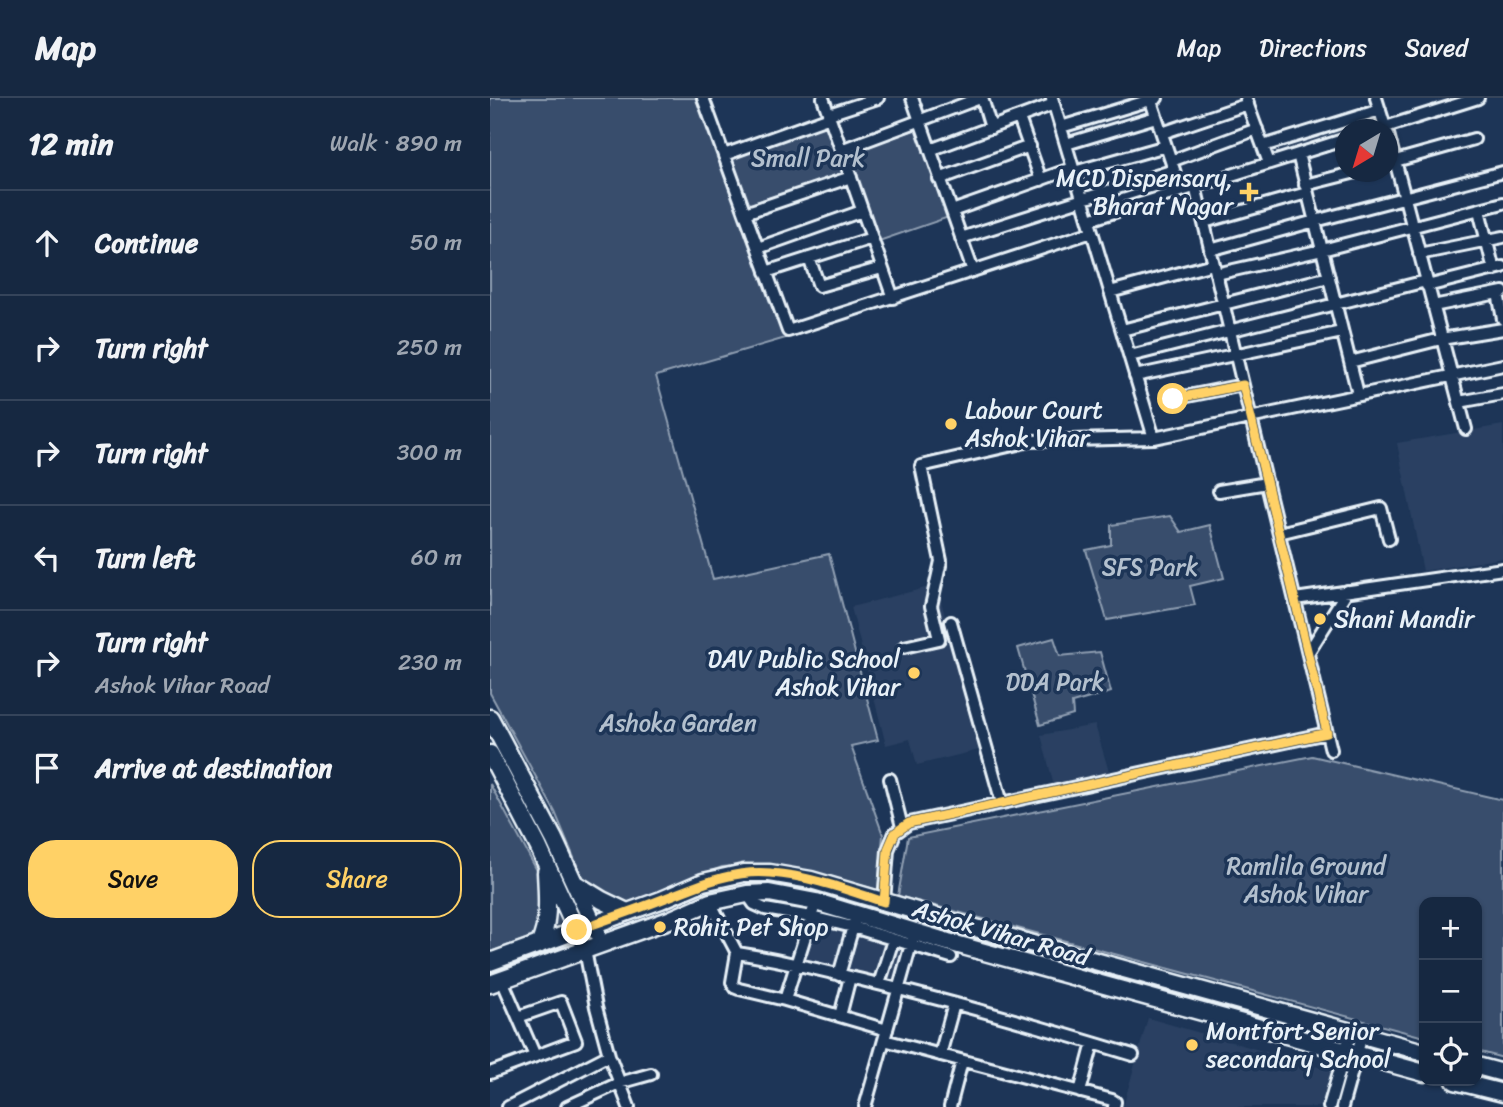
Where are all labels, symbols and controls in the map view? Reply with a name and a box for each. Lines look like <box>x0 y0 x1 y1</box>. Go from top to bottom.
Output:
text: Map <box>35 19 96 77</box>
text: Map <box>1177 27 1221 69</box>
text: Directions <box>1259 27 1367 69</box>
text: Saved <box>1405 27 1468 69</box>
text: 12 min <box>28 117 113 171</box>
north arrow <box>1335 119 1398 182</box>
text: Walk · 890 m <box>330 123 462 164</box>
park label: Small Park <box>751 137 865 179</box>
place label: MCD Dispensary, Bharat Nagar <box>1056 157 1235 227</box>
marker: MCD Dispensary, Bharat Nagar <box>1239 182 1259 202</box>
text: Continue <box>95 220 198 266</box>
text: 50 m <box>410 222 462 263</box>
icon: ahead <box>28 224 66 262</box>
text: Turn right <box>95 325 208 371</box>
text: 250 m <box>396 327 462 368</box>
icon: right <box>28 329 66 367</box>
route start <box>1157 383 1188 414</box>
place label: Labour Court Ashok Vihar <box>964 389 1103 459</box>
marker: Labour Court Ashok Vihar <box>943 416 959 432</box>
text: Turn right <box>95 430 208 476</box>
text: 300 m <box>397 432 462 473</box>
icon: right <box>28 434 66 472</box>
text: Turn left <box>95 535 195 581</box>
text: 60 m <box>411 537 462 578</box>
icon: left <box>28 539 66 577</box>
park label: SFS Park <box>1102 546 1198 588</box>
place label: Shani Mandir <box>1334 598 1476 640</box>
marker: Shani Mandir <box>1312 611 1328 627</box>
text: Turn right <box>95 619 208 665</box>
place label: DAV Public School Ashok Vihar <box>707 638 902 708</box>
text: 230 m <box>398 642 462 683</box>
icon: right <box>28 644 66 682</box>
park label: DDA Park <box>1005 661 1105 703</box>
text: Ashok Vihar Road <box>95 665 270 706</box>
marker: DAV Public School Ashok Vihar <box>906 665 922 681</box>
park label: Ashoka Garden <box>598 702 757 744</box>
text: Arrive at destination <box>95 745 332 791</box>
icon: arrive <box>28 749 66 787</box>
button: Save <box>28 840 238 918</box>
button: Share <box>252 840 462 918</box>
park label: Ramlila Ground Ashok Vihar <box>1226 845 1387 915</box>
street label: Ashok Vihar Road <box>907 887 1096 979</box>
map controls <box>1419 897 1482 1086</box>
button: + <box>1419 897 1482 960</box>
place label: Rohit Pet Shop <box>674 906 829 948</box>
route end <box>561 914 592 945</box>
marker: Rohit Pet Shop <box>652 919 668 935</box>
button: − <box>1419 960 1482 1023</box>
place label: Montfort Senior secondary School <box>1205 1010 1392 1080</box>
button: locate <box>1419 1023 1482 1086</box>
marker: Montfort Senior secondary School <box>1184 1037 1200 1053</box>

